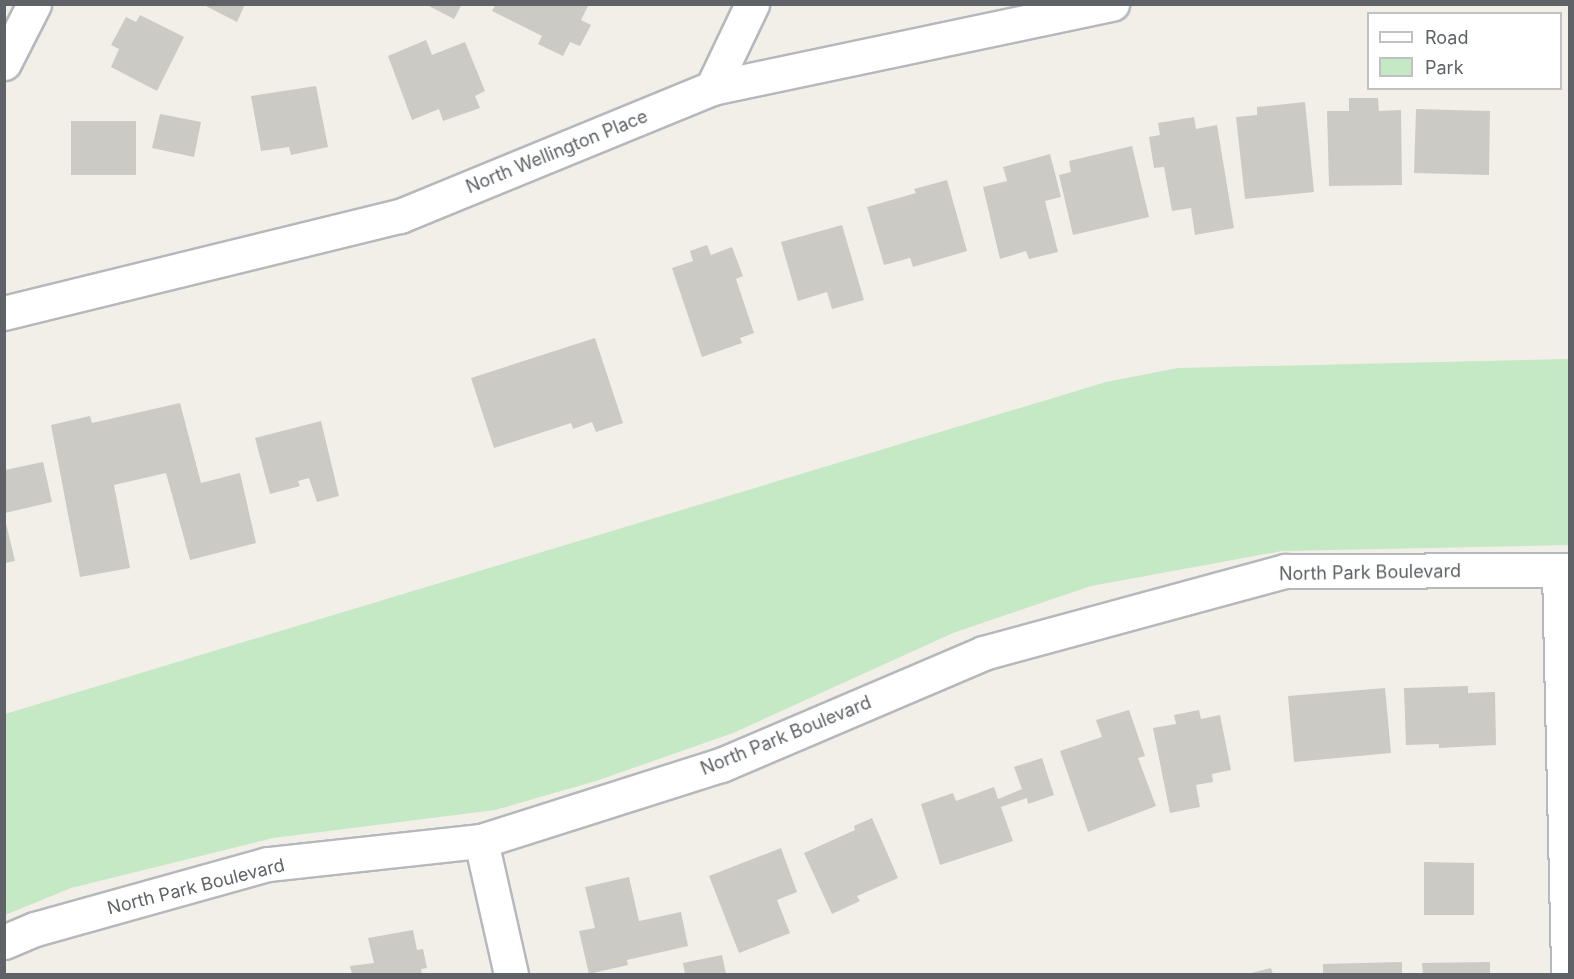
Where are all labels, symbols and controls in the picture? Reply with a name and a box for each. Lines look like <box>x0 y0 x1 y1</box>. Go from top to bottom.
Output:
legend <box>1367 12 1562 90</box>
text: Road <box>1425 27 1468 48</box>
text: Park <box>1425 57 1464 78</box>
street label: North Wellington Place <box>463 106 651 198</box>
street label: North Park Boulevard <box>1279 561 1461 585</box>
street label: North Park Boulevard <box>698 692 874 780</box>
street label: North Park Boulevard <box>105 855 287 919</box>

